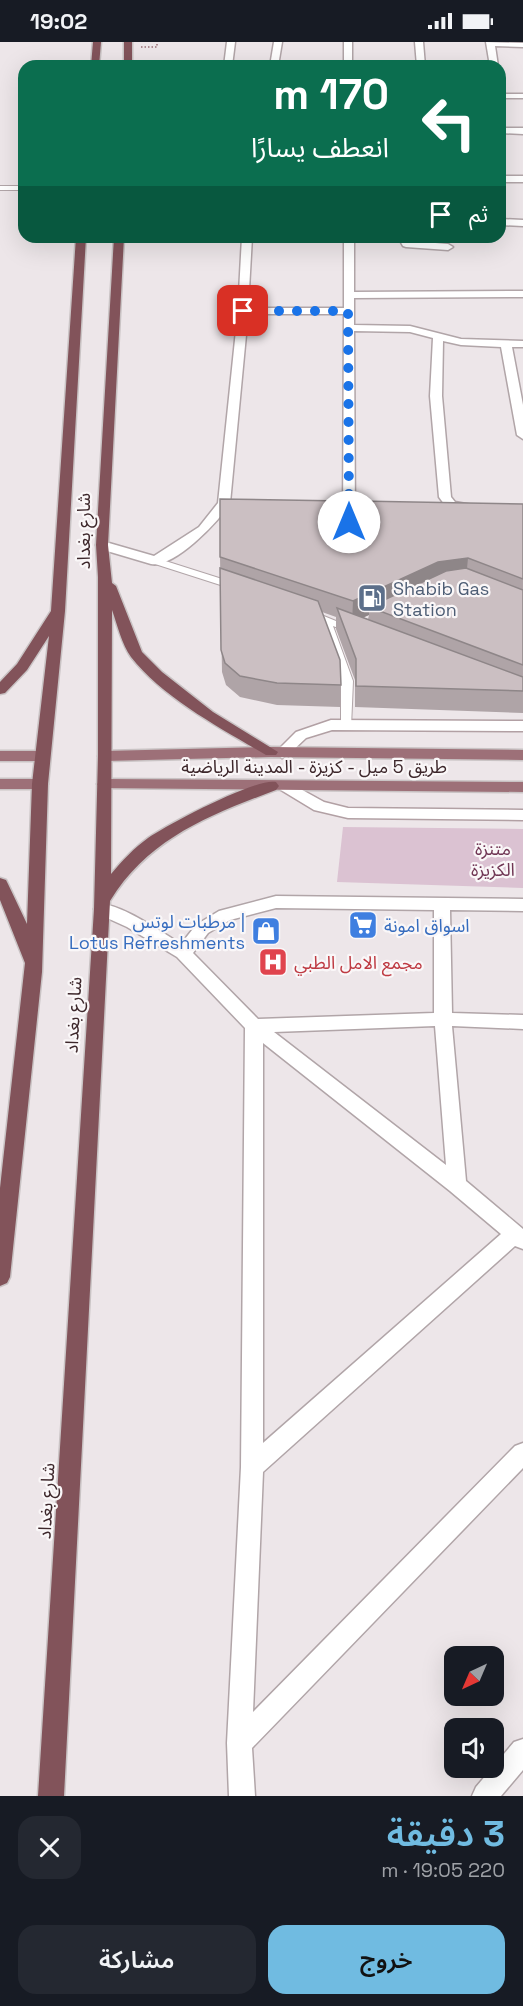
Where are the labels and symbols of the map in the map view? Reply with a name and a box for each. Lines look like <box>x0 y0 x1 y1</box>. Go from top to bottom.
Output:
pin <box>217 285 268 336</box>
position arrow <box>317 490 381 554</box>
street label: شارع بغداد <box>72 493 98 569</box>
place label: Shabib Gas Station <box>393 577 489 621</box>
fuel station icon: Shabib Gas Station <box>356 582 388 614</box>
street label: طريق 5 ميل - كزيزة - المدينة الرياضية <box>181 755 447 778</box>
park label: متنزة الكزيزة <box>471 837 515 881</box>
supermarket icon: اسواق امونة <box>347 909 379 941</box>
place label: مرطبات لوتس | Lotus Refreshments <box>69 910 245 954</box>
place label: اسواق امونة <box>384 914 470 937</box>
shop icon: مرطبات لوتس | Lotus Refreshments <box>250 915 282 947</box>
hospital icon: مجمع الامل الطبي <box>257 946 289 978</box>
place label: مجمع الامل الطبي <box>294 951 423 977</box>
street label: شارع بغداد <box>60 976 89 1054</box>
street label: شارع بغداد <box>33 1462 62 1540</box>
north arrow <box>444 1646 504 1706</box>

